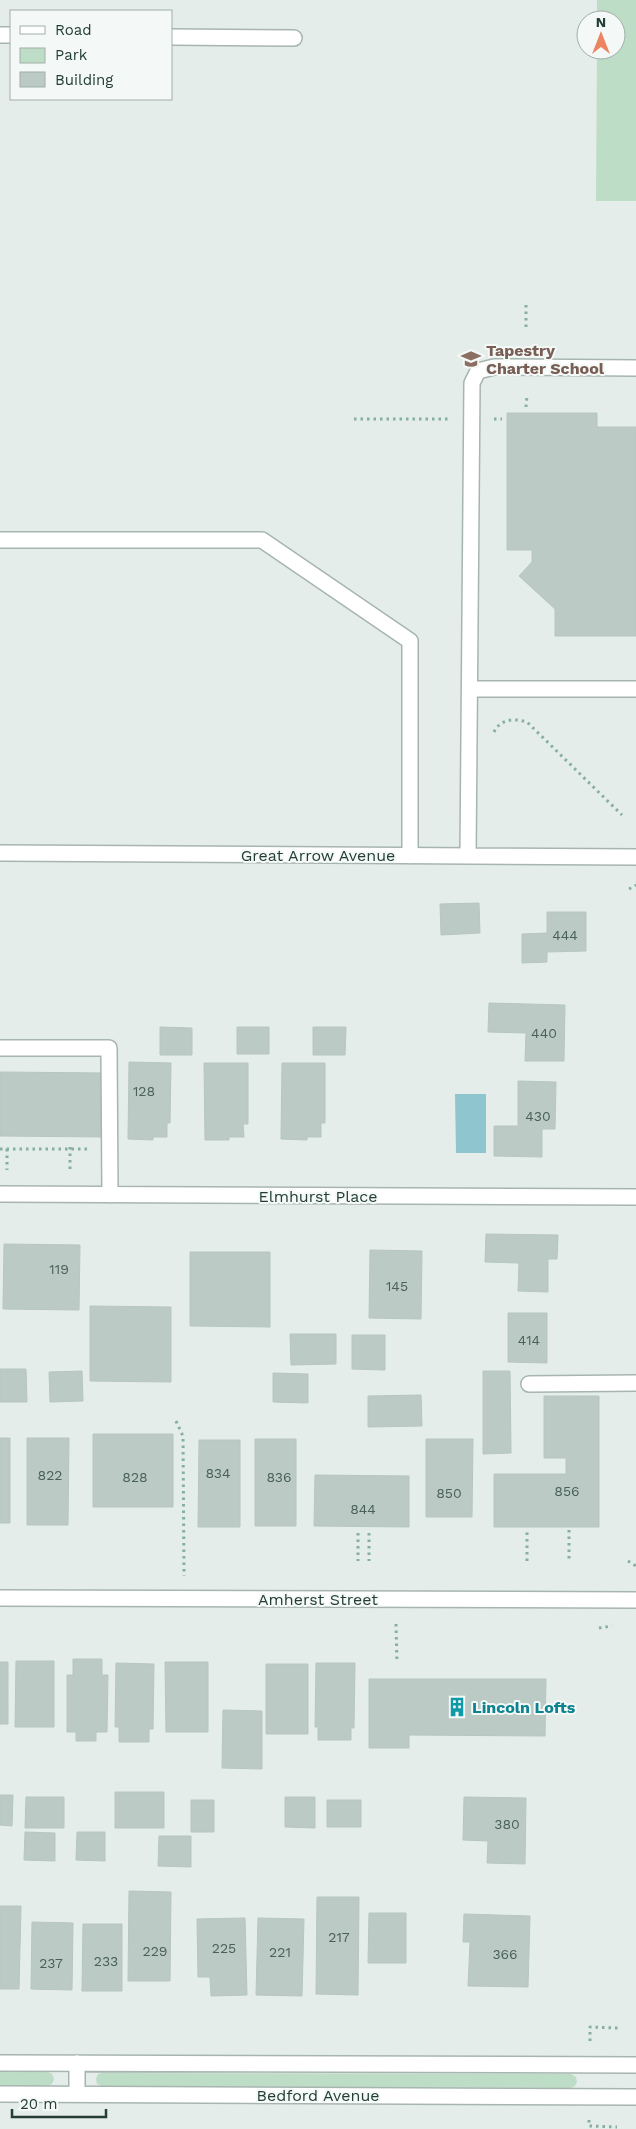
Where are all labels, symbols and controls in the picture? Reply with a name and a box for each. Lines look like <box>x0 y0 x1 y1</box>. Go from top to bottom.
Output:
legend <box>10 10 172 100</box>
north arrow <box>576 10 626 60</box>
text: N <box>596 14 606 30</box>
text: Road <box>55 21 92 39</box>
text: Park <box>55 46 88 64</box>
text: Building <box>55 71 113 89</box>
place label: Tapestry Charter School <box>486 341 605 378</box>
school or university icon: Tapestry Charter School <box>460 348 482 370</box>
street label: Great Arrow Avenue <box>241 846 395 865</box>
house number: 444 <box>552 927 578 943</box>
house number: 440 <box>531 1025 557 1041</box>
house number: 128 <box>133 1083 155 1099</box>
house number: 430 <box>525 1108 551 1124</box>
street label: Elmhurst Place <box>259 1187 377 1206</box>
house number: 119 <box>49 1261 69 1277</box>
house number: 145 <box>386 1278 408 1294</box>
house number: 414 <box>518 1332 540 1348</box>
house number: 834 <box>205 1465 231 1481</box>
house number: 822 <box>38 1467 62 1483</box>
house number: 828 <box>122 1469 148 1485</box>
house number: 836 <box>266 1469 292 1485</box>
house number: 856 <box>554 1483 580 1499</box>
house number: 850 <box>436 1485 462 1501</box>
house number: 844 <box>350 1501 376 1517</box>
street label: Amherst Street <box>258 1590 378 1609</box>
building icon: Lincoln Lofts <box>446 1696 468 1718</box>
place label: Lincoln Lofts <box>472 1698 576 1717</box>
house number: 380 <box>494 1816 520 1832</box>
house number: 217 <box>328 1929 350 1945</box>
house number: 225 <box>212 1940 236 1956</box>
house number: 229 <box>143 1943 167 1959</box>
house number: 221 <box>269 1944 291 1960</box>
house number: 366 <box>492 1946 518 1962</box>
house number: 233 <box>94 1953 118 1969</box>
house number: 237 <box>39 1955 63 1971</box>
scale bar <box>12 2086 106 2118</box>
street label: Bedford Avenue <box>256 2086 380 2105</box>
text: 20 m <box>20 2095 58 2113</box>

